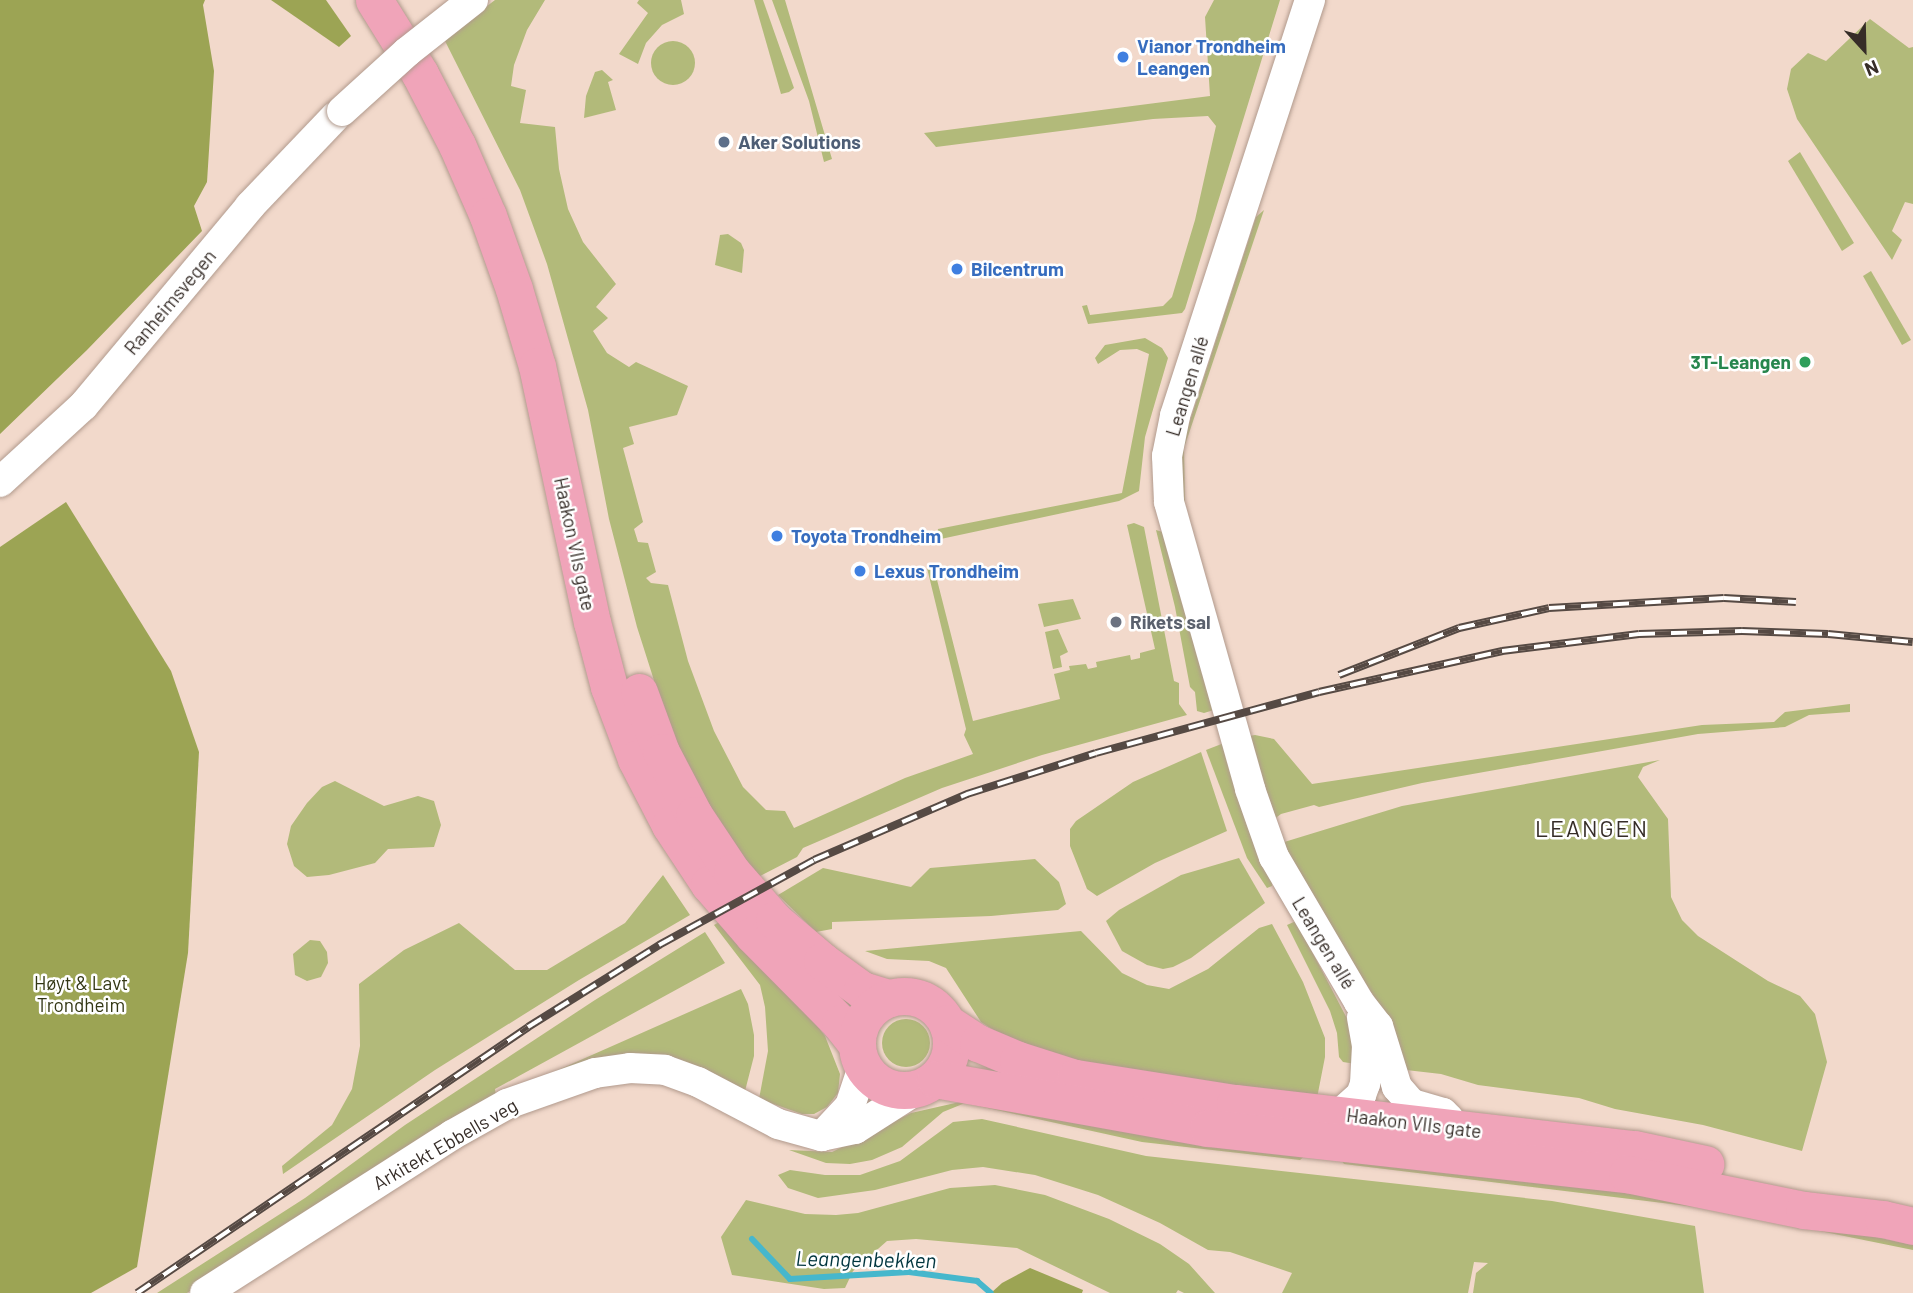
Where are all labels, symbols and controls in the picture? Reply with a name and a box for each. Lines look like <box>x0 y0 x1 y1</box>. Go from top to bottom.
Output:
north arrow <box>1829 14 1899 84</box>
place label: Vianor Trondheim Leangen <box>1137 35 1286 79</box>
marker: Vianor Trondheim Leangen <box>1115 49 1131 65</box>
text: N <box>1862 56 1882 82</box>
place label: Aker Solutions <box>738 131 861 153</box>
marker: Aker Solutions <box>716 134 732 150</box>
street label: Ranheimsvegen <box>119 245 221 359</box>
place label: Bilcentrum <box>971 258 1064 280</box>
marker: Bilcentrum <box>949 261 965 277</box>
street label: Leangen allé <box>1161 333 1213 439</box>
place label: 3T-Leangen <box>1691 351 1791 373</box>
marker: 3T-Leangen <box>1797 354 1813 370</box>
street label: Haakon VIIs gate <box>550 475 600 613</box>
place label: Toyota Trondheim <box>791 525 941 547</box>
marker: Toyota Trondheim <box>769 528 785 544</box>
place label: Lexus Trondheim <box>874 560 1019 582</box>
marker: Lexus Trondheim <box>852 563 868 579</box>
place label: Rikets sal <box>1130 611 1211 633</box>
marker: Rikets sal <box>1108 614 1124 630</box>
district label: LEANGEN <box>1536 814 1648 842</box>
street label: Leangen allé <box>1288 893 1360 993</box>
park label: Høyt & Lavt Trondheim <box>34 972 128 1016</box>
street label: Arkitekt Ebbells veg <box>369 1093 521 1195</box>
street label: Haakon VIIs gate <box>1345 1103 1483 1143</box>
water label: Leangenbekken <box>795 1245 937 1273</box>

